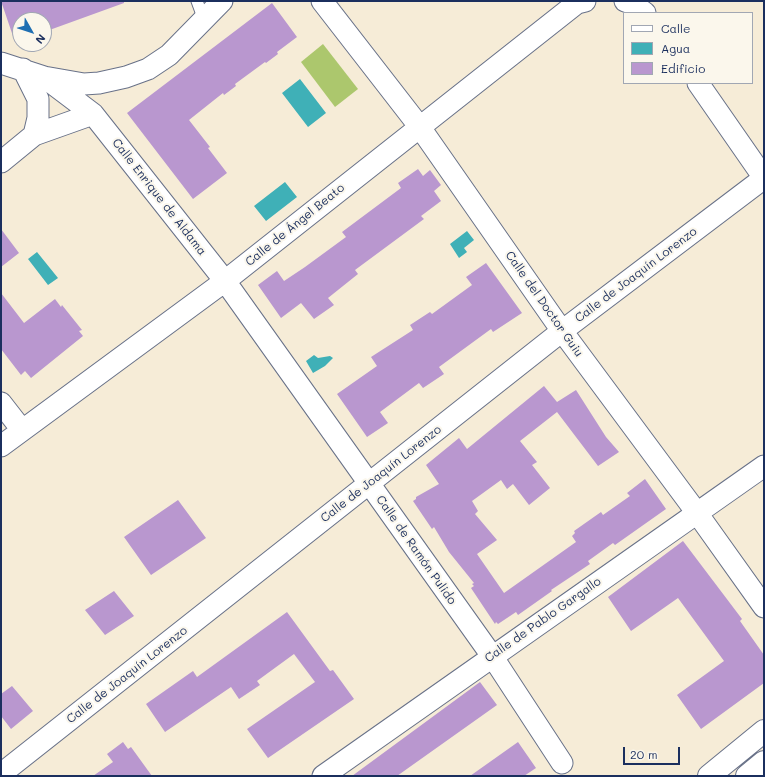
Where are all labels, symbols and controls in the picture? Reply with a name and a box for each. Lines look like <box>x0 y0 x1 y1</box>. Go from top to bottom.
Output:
north arrow <box>12 12 52 52</box>
legend <box>623 12 753 84</box>
text: Calle <box>661 20 691 36</box>
text: N <box>32 31 49 47</box>
text: Agua <box>661 40 690 56</box>
text: Edificio <box>661 60 705 76</box>
street label: Calle Enrique de Aldama <box>109 136 209 258</box>
street label: Calle de Ángel Beato <box>243 181 347 269</box>
street label: Calle de Joaquín Lorenzo <box>572 224 700 326</box>
street label: Calle del Doctor Guiu <box>502 248 586 360</box>
street label: Calle de Joaquín Lorenzo <box>318 422 444 526</box>
street label: Calle de Ramón Pulido <box>373 493 459 607</box>
street label: Calle de Pablo Gargallo <box>482 574 604 666</box>
street label: Calle de Joaquín Lorenzo <box>64 623 190 727</box>
scale bar <box>625 739 682 765</box>
text: 20 m <box>630 746 658 762</box>

